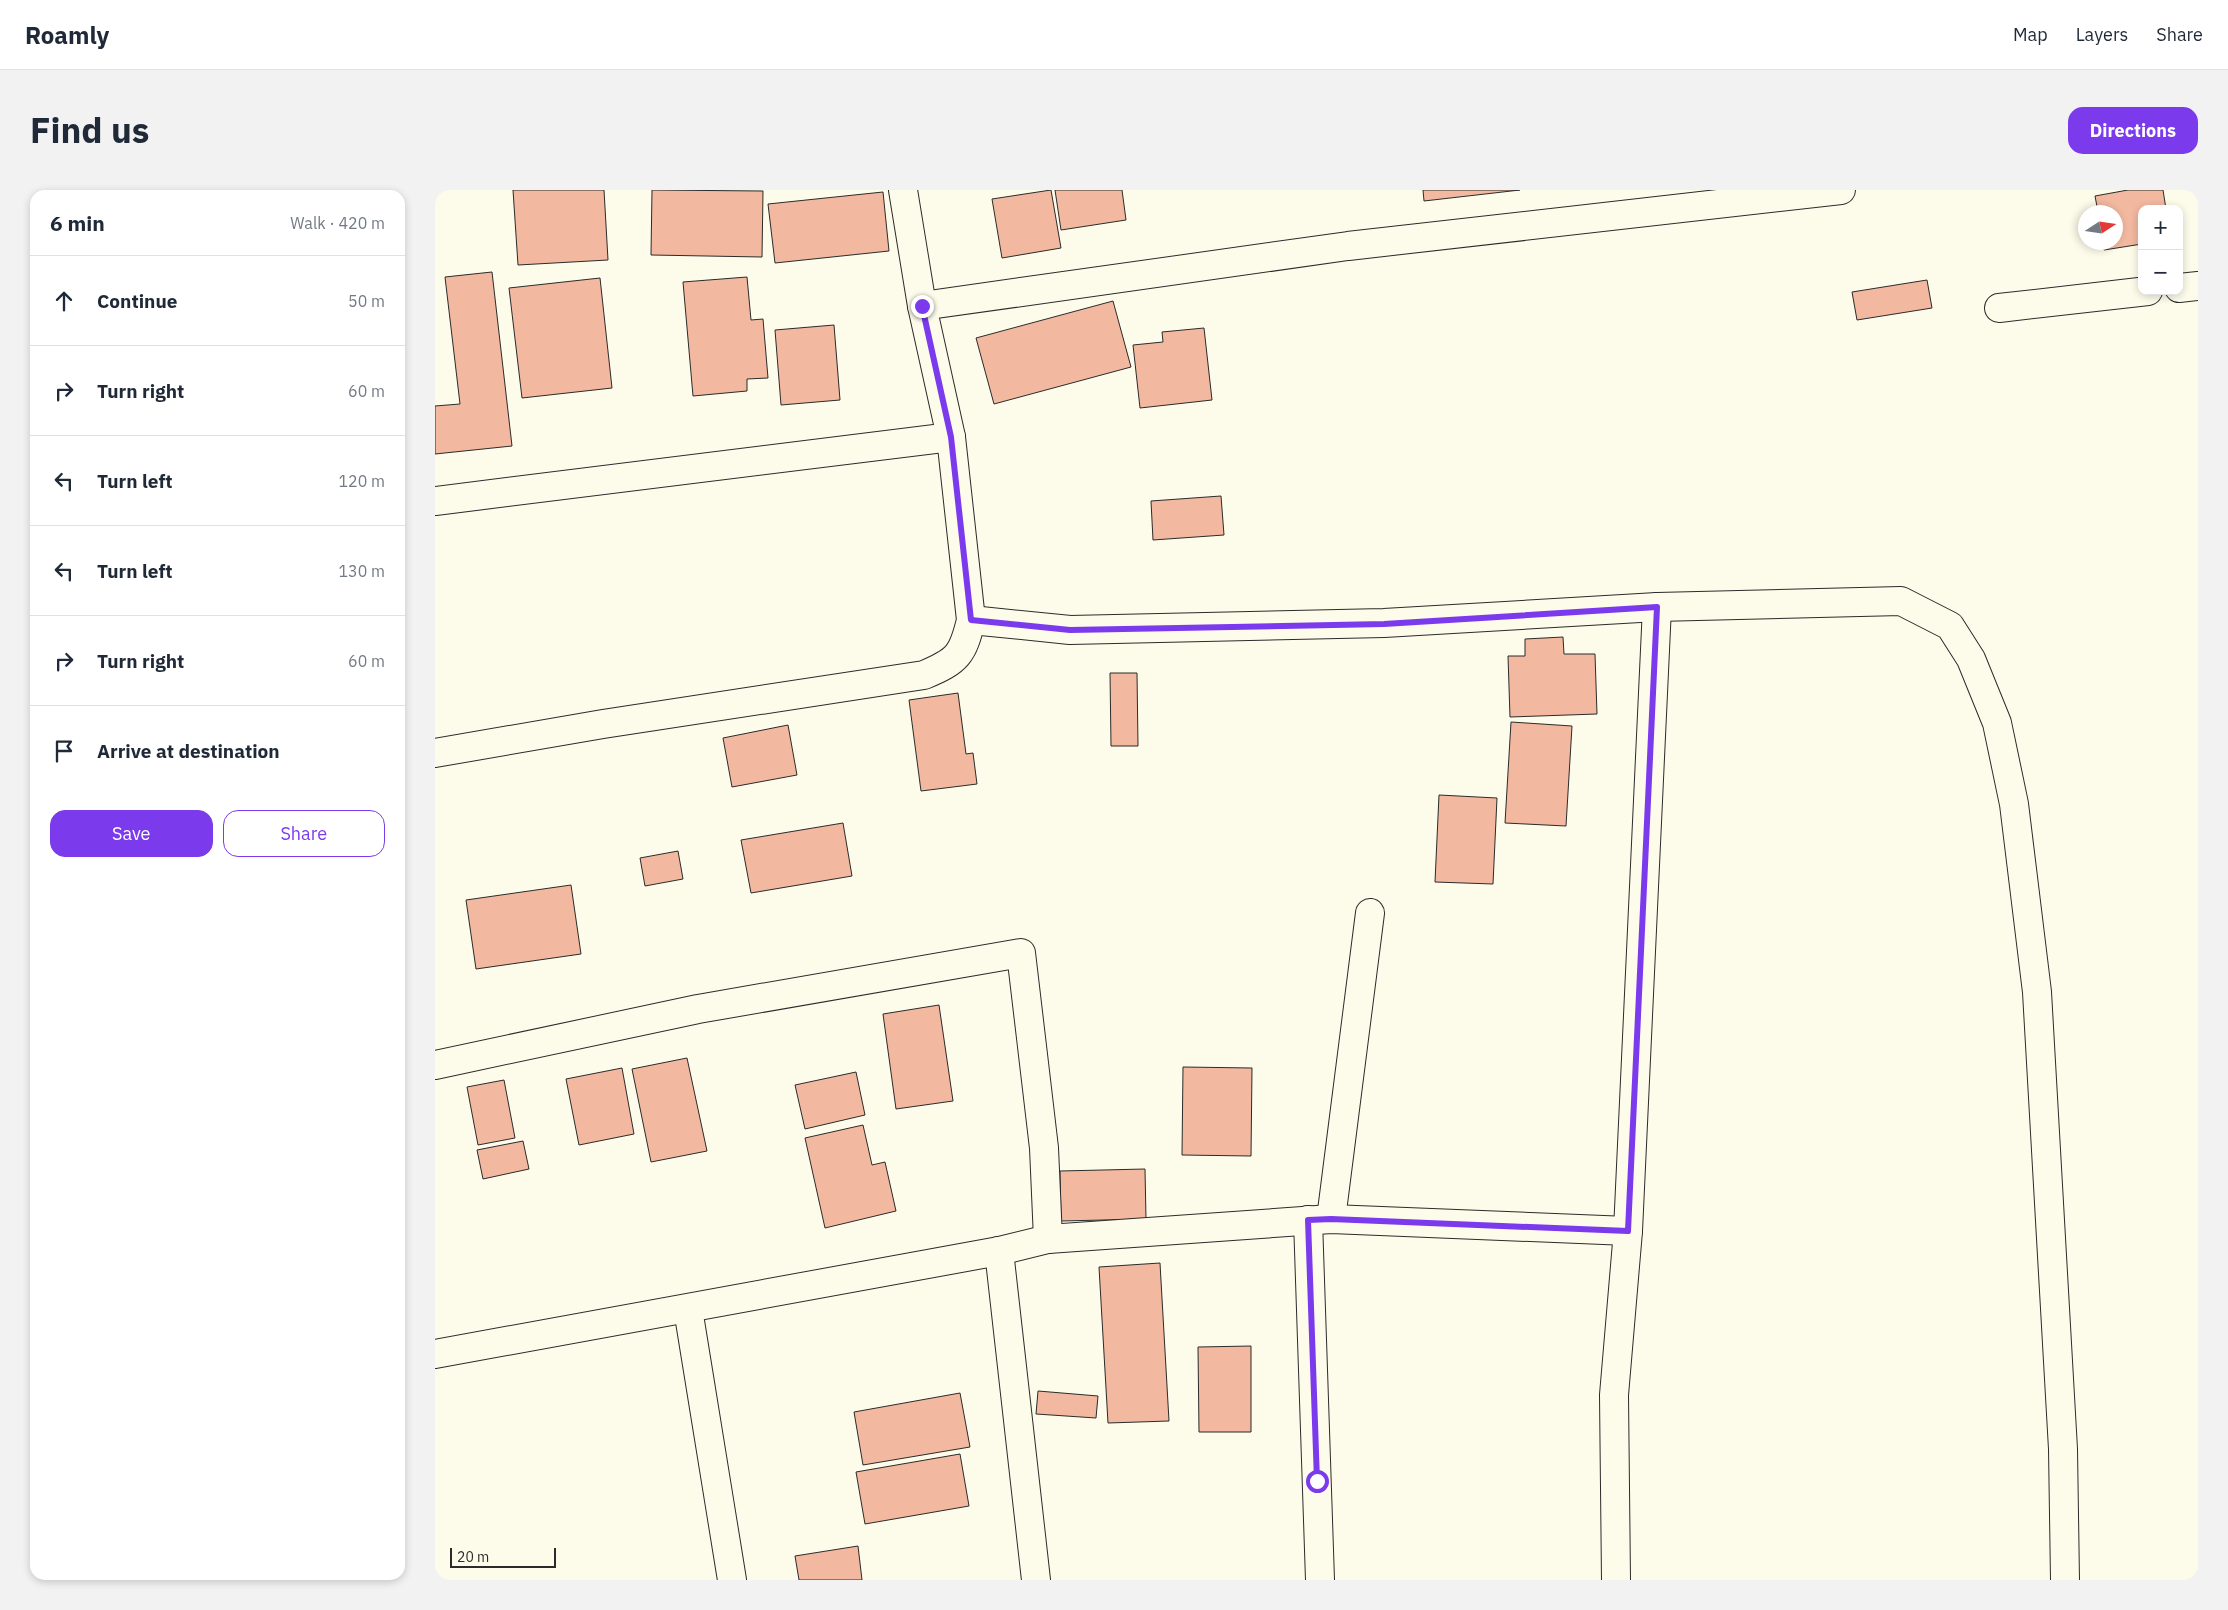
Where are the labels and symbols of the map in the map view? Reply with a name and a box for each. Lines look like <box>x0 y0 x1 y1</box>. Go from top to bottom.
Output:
north arrow <box>2078 205 2123 250</box>
route end <box>911 295 934 318</box>
route start <box>1306 1470 1329 1493</box>
scale bar <box>450 1545 556 1568</box>

